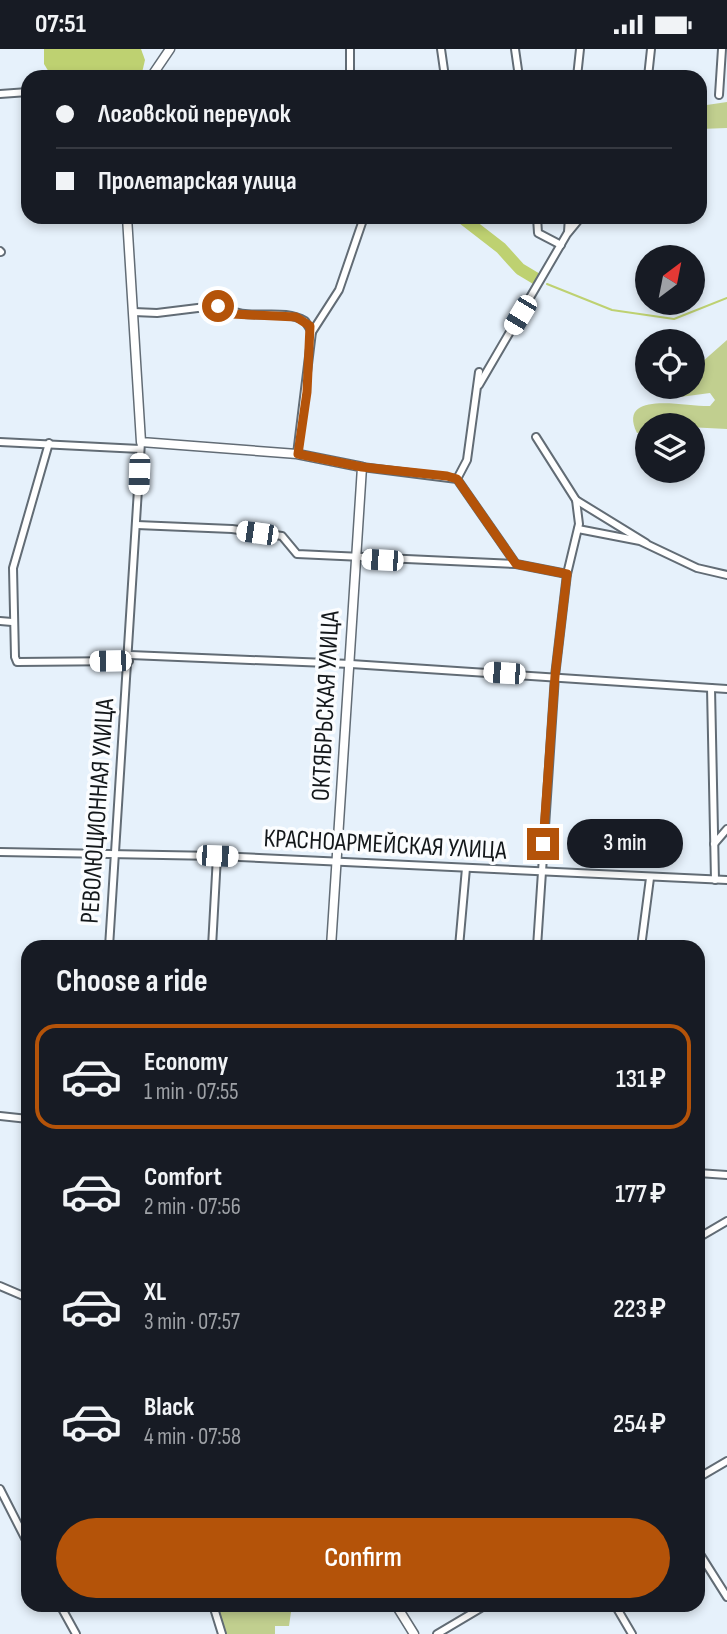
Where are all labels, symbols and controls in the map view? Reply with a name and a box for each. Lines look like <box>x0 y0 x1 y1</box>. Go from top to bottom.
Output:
text: 07:51 <box>35 9 86 40</box>
text: Логовской переулок <box>98 99 291 130</box>
text: Пролетарская улица <box>98 166 297 197</box>
north arrow <box>635 245 705 315</box>
map controls <box>635 245 705 483</box>
route start <box>202 290 234 322</box>
car <box>501 292 540 338</box>
button: locate <box>635 329 705 399</box>
button: layers <box>635 413 705 483</box>
car <box>128 453 151 495</box>
car <box>235 520 280 546</box>
car <box>361 548 404 572</box>
street label: ОКТЯБРЬСКАЯ УЛИЦА <box>306 609 347 802</box>
car <box>89 650 132 672</box>
car <box>483 661 526 685</box>
street label: РЕВОЛЮЦИОННАЯ УЛИЦА <box>75 697 121 925</box>
callout: 3 min <box>568 819 683 869</box>
street label: КРАСНОАРМЕЙСКАЯ УЛИЦА <box>263 823 508 867</box>
route end <box>527 828 559 860</box>
text: 3 min <box>603 829 647 857</box>
car <box>196 845 239 867</box>
text: Choose a ride <box>56 962 208 1001</box>
icon: car <box>60 1045 123 1108</box>
text: Economy <box>144 1047 228 1078</box>
text: 131 ₽ <box>616 1064 666 1095</box>
text: 1 min · 07:55 <box>144 1078 239 1106</box>
icon: car <box>60 1160 123 1223</box>
text: Comfort <box>144 1162 222 1193</box>
text: 177 ₽ <box>615 1179 666 1210</box>
text: 2 min · 07:56 <box>144 1193 241 1221</box>
icon: car <box>60 1275 123 1338</box>
text: XL <box>144 1277 166 1308</box>
text: 223 ₽ <box>613 1294 666 1325</box>
text: 3 min · 07:57 <box>144 1308 240 1336</box>
icon: car <box>60 1390 123 1453</box>
text: Black <box>144 1392 194 1423</box>
text: 254 ₽ <box>613 1409 666 1440</box>
text: 4 min · 07:58 <box>144 1423 241 1451</box>
button: Confirm <box>56 1518 670 1598</box>

